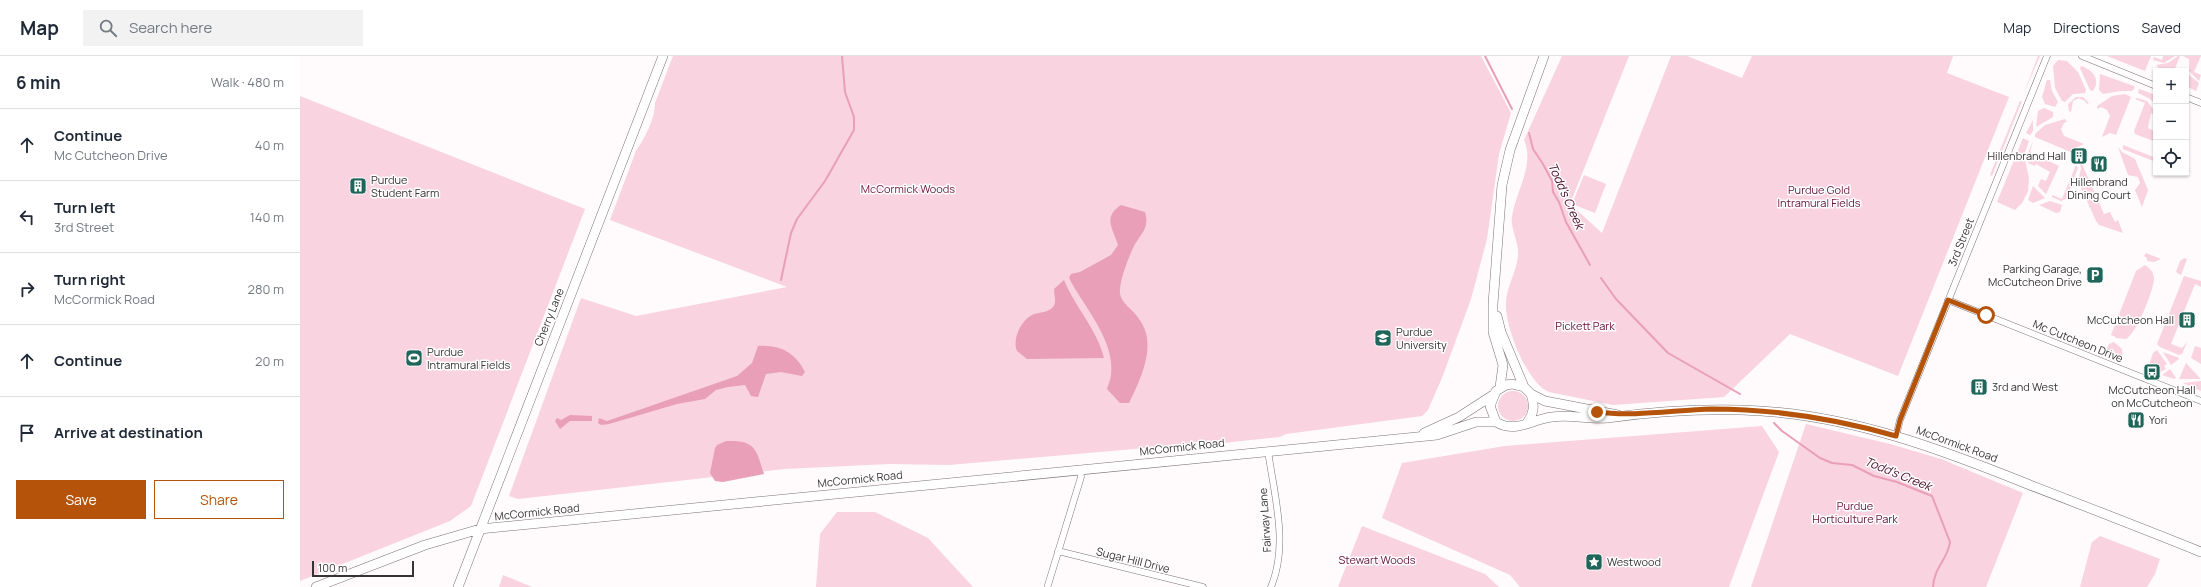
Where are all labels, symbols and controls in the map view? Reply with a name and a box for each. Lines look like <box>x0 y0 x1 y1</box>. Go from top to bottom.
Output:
search box <box>83 10 363 46</box>
text: Map <box>20 15 59 41</box>
icon: search <box>97 17 119 39</box>
text: Search here <box>129 17 212 38</box>
text: Map <box>2003 18 2031 37</box>
text: Directions <box>2053 18 2120 37</box>
text: Saved <box>2142 18 2181 37</box>
map controls <box>2153 68 2189 176</box>
button: + <box>2153 68 2189 104</box>
text: 6 min <box>16 71 61 94</box>
text: Walk · 480 m <box>211 73 284 91</box>
button: − <box>2153 104 2189 140</box>
text: Continue <box>54 125 122 146</box>
icon: ahead <box>16 134 38 156</box>
text: 40 m <box>255 136 284 154</box>
button: locate <box>2153 140 2189 176</box>
text: Mc Cutcheon Drive <box>54 146 168 164</box>
building icon: Hillenbrand Hall <box>2069 146 2089 166</box>
place label: Hillenbrand Hall <box>1988 148 2066 163</box>
restaurant icon: Hillenbrand Dining Court <box>2089 154 2109 174</box>
water label: Todd's Creek <box>1544 160 1589 233</box>
place label: Purdue Student Farm <box>371 172 439 200</box>
place label: Hillenbrand Dining Court <box>2067 174 2131 202</box>
building icon: Purdue Student Farm <box>348 176 368 196</box>
park label: McCormick Woods <box>861 181 955 196</box>
park label: Purdue Gold Intramural Fields <box>1777 182 1861 210</box>
text: Turn left <box>54 197 116 218</box>
icon: left <box>16 206 38 228</box>
text: 140 m <box>250 208 284 226</box>
street label: 3rd Street <box>1944 215 1977 268</box>
text: 3rd Street <box>54 218 114 236</box>
place label: Parking Garage, McCutcheon Drive <box>1988 261 2083 289</box>
parking icon: Parking Garage, McCutcheon Drive <box>2085 265 2105 285</box>
text: Turn right <box>54 269 125 290</box>
icon: right <box>16 278 38 300</box>
text: 280 m <box>247 280 284 298</box>
street label: Cherry Lane <box>530 285 567 348</box>
text: McCormick Road <box>54 290 155 308</box>
route start <box>1977 306 1995 324</box>
building icon: McCutcheon Hall <box>2177 310 2197 330</box>
place label: McCutcheon Hall <box>2087 312 2174 327</box>
street label: Mc Cutcheon Drive <box>2031 316 2126 366</box>
park label: Pickett Park <box>1555 318 1615 333</box>
place label: Purdue University <box>1396 324 1447 352</box>
school or university icon: Purdue University <box>1373 328 1393 348</box>
place label: Purdue Intramural Fields <box>427 344 510 372</box>
sports icon: Purdue Intramural Fields <box>404 348 424 368</box>
icon: ahead <box>16 350 38 372</box>
text: Continue <box>54 350 122 371</box>
text: 20 m <box>255 352 284 370</box>
bus stop icon: McCutcheon Hall on McCutcheon <box>2142 362 2162 382</box>
building icon: 3rd and West <box>1969 377 1989 397</box>
place label: 3rd and West <box>1992 379 2058 394</box>
place label: McCutcheon Hall on McCutcheon <box>2109 382 2196 410</box>
route end <box>1588 403 1606 421</box>
restaurant icon: Yori <box>2126 410 2146 430</box>
place label: Yori <box>2149 412 2167 427</box>
icon: arrive <box>16 422 38 444</box>
text: Arrive at destination <box>54 422 203 443</box>
street label: McCormick Road <box>1914 422 2000 465</box>
street label: McCormick Road <box>1139 435 1225 458</box>
water label: Todd's Creek <box>1862 452 1936 495</box>
street label: McCormick Road <box>817 467 903 490</box>
button: Save <box>16 480 146 519</box>
button: Share <box>154 480 284 519</box>
street label: Fairway Lane <box>1255 487 1274 553</box>
park label: Purdue Horticulture Park <box>1812 498 1898 526</box>
street label: McCormick Road <box>494 500 580 523</box>
street label: Sugar Hill Drive <box>1095 543 1172 576</box>
park label: Stewart Woods <box>1339 552 1416 567</box>
place icon: Westwood <box>1584 552 1604 572</box>
place label: Westwood <box>1607 554 1661 569</box>
scale bar <box>312 559 414 578</box>
text: 100 m <box>318 560 347 575</box>

